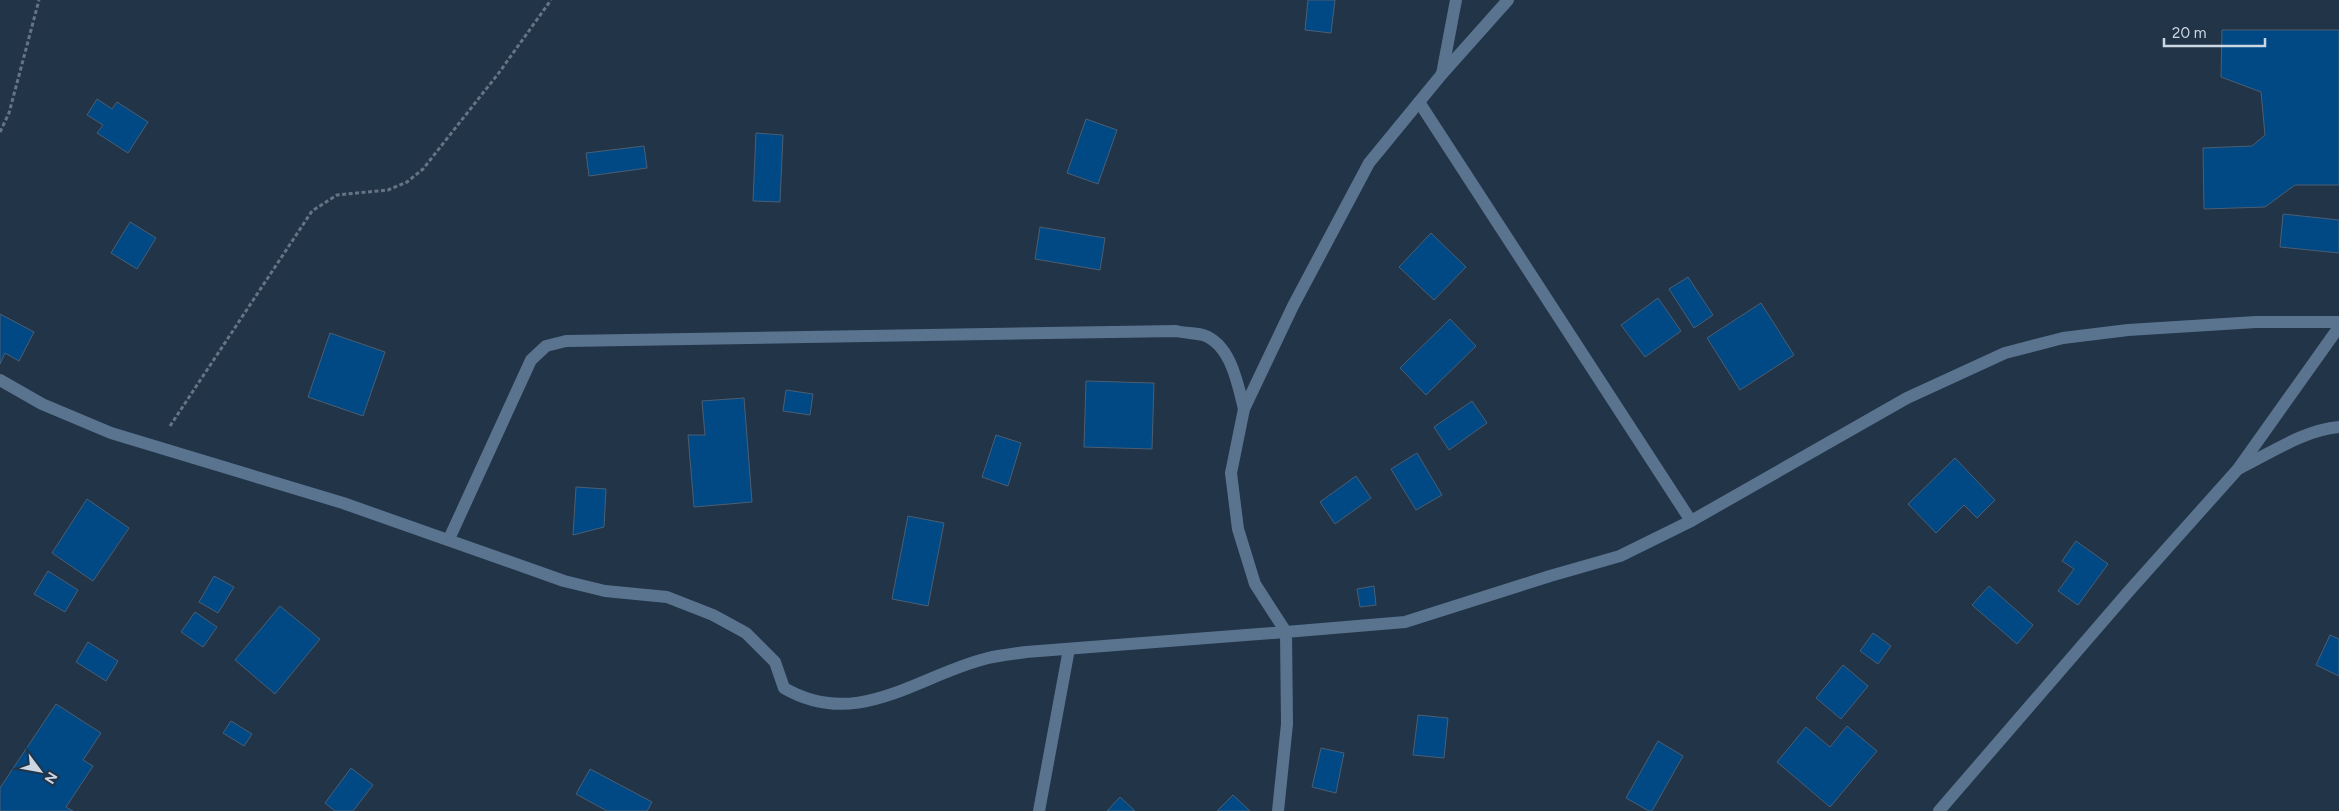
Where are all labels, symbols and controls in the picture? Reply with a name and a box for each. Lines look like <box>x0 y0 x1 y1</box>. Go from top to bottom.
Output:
scale bar <box>2164 15 2265 47</box>
text: 20 m <box>2172 24 2206 42</box>
north arrow <box>15 746 65 796</box>
text: N <box>41 769 61 787</box>

